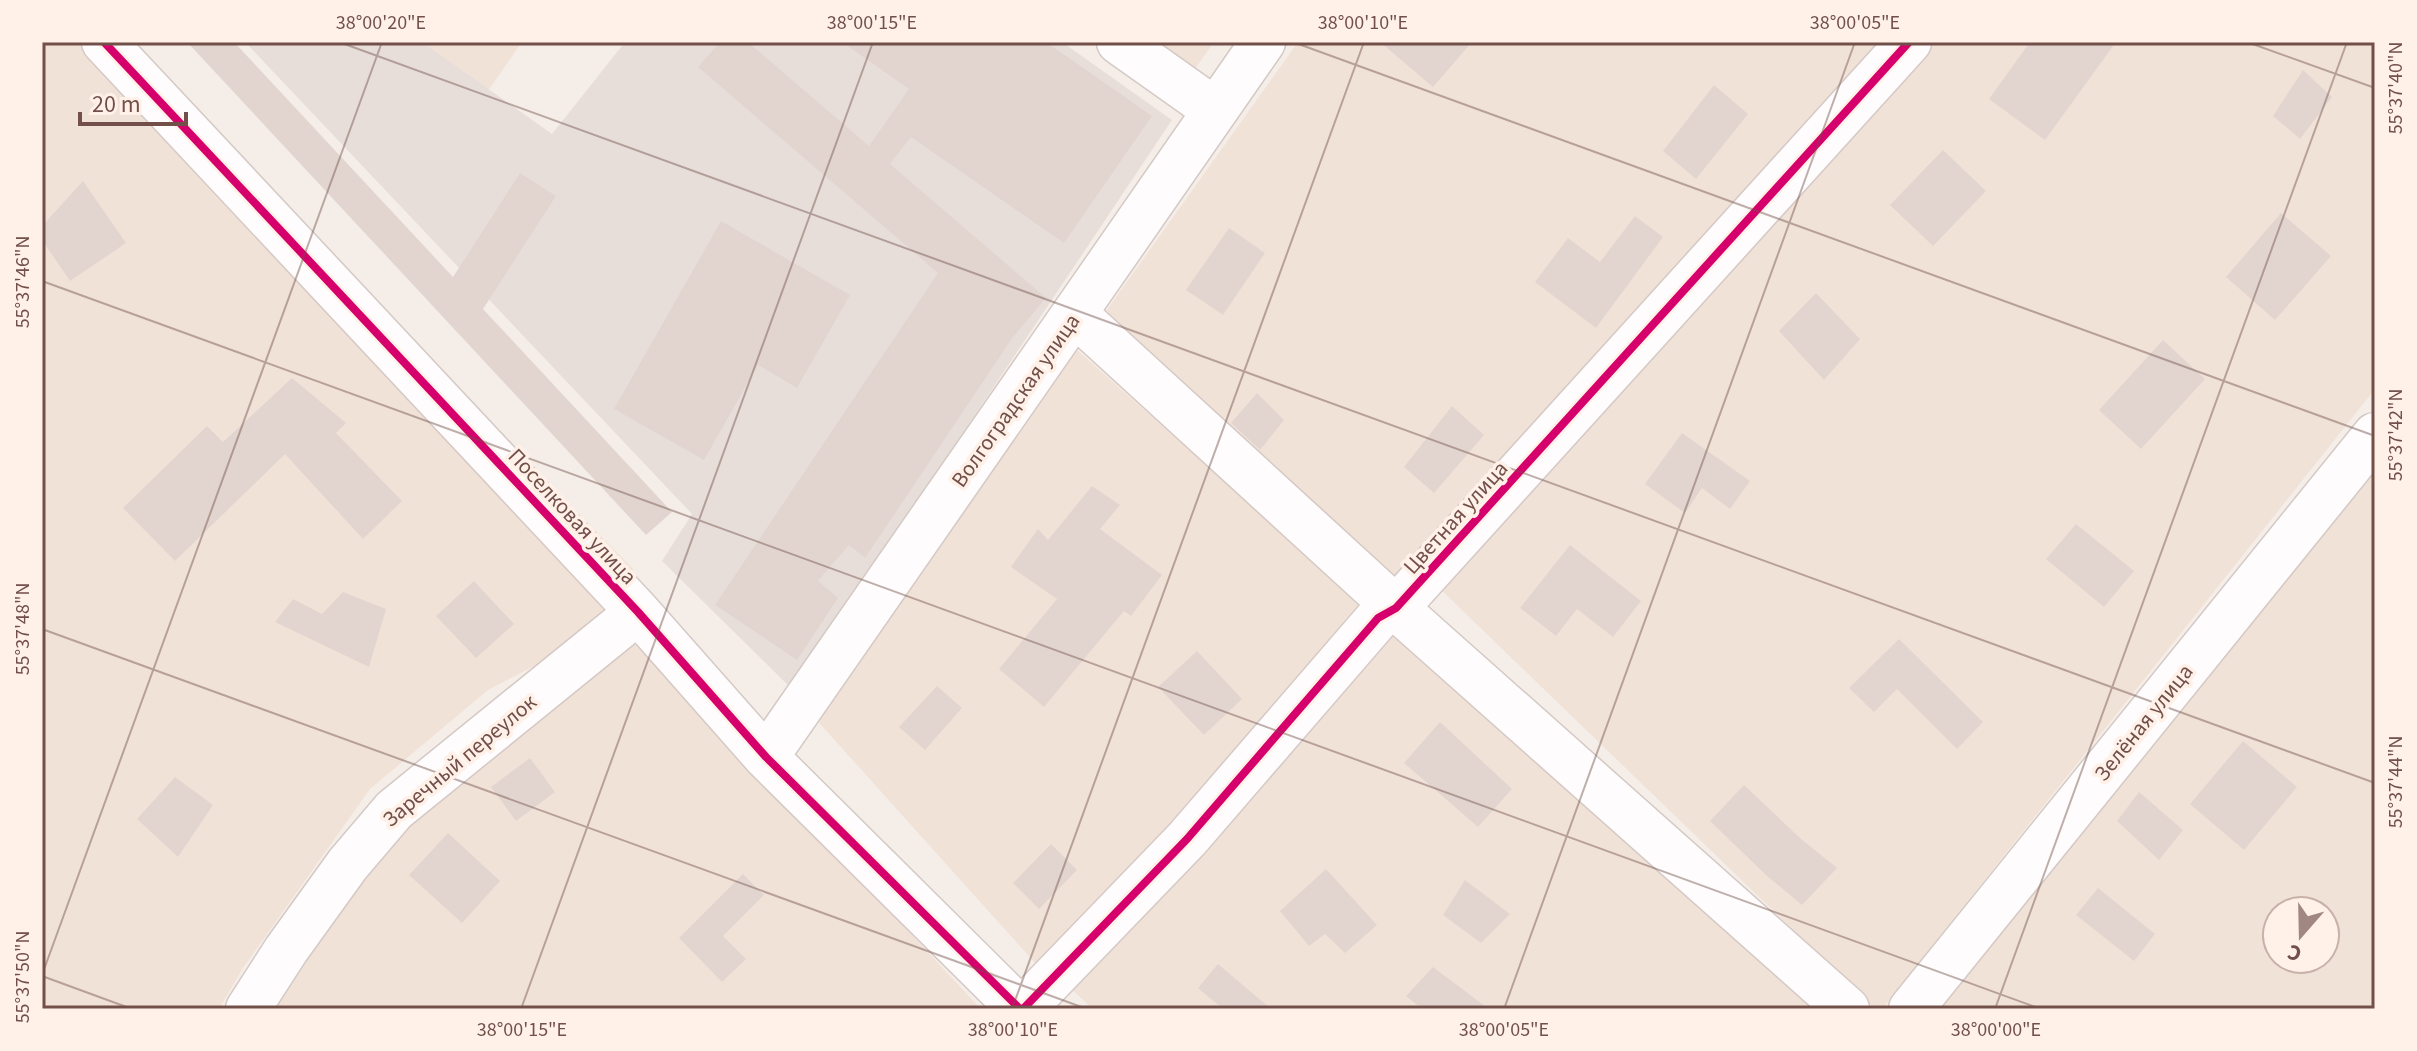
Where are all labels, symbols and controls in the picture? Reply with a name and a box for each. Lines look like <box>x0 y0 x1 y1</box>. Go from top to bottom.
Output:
text: 38°00'20"E <box>336 9 426 37</box>
text: 38°00'15"E <box>827 9 917 37</box>
text: 38°00'10"E <box>1318 9 1408 37</box>
text: 38°00'05"E <box>1810 9 1900 37</box>
text: 55°37'40"N <box>2382 42 2410 134</box>
scale bar <box>80 76 186 126</box>
text: 20 m <box>92 87 141 122</box>
text: 55°37'46"N <box>9 236 37 328</box>
street label: Волгоградская улица <box>944 307 1088 494</box>
text: 55°37'42"N <box>2382 389 2410 481</box>
street label: Поселковая улица <box>500 441 644 592</box>
street label: Цветная улица <box>1396 454 1516 582</box>
text: 55°37'48"N <box>9 583 37 675</box>
street label: Зелёная улица <box>2087 657 2201 788</box>
street label: Заречный переулок <box>376 687 544 835</box>
text: 55°37'44"N <box>2382 736 2410 828</box>
north arrow <box>2261 895 2341 975</box>
text: 55°37'50"N <box>9 931 37 1023</box>
text: С <box>2283 936 2306 970</box>
text: 38°00'15"E <box>477 1016 567 1044</box>
text: 38°00'10"E <box>968 1016 1058 1044</box>
text: 38°00'05"E <box>1459 1016 1549 1044</box>
text: 38°00'00"E <box>1951 1016 2041 1044</box>

